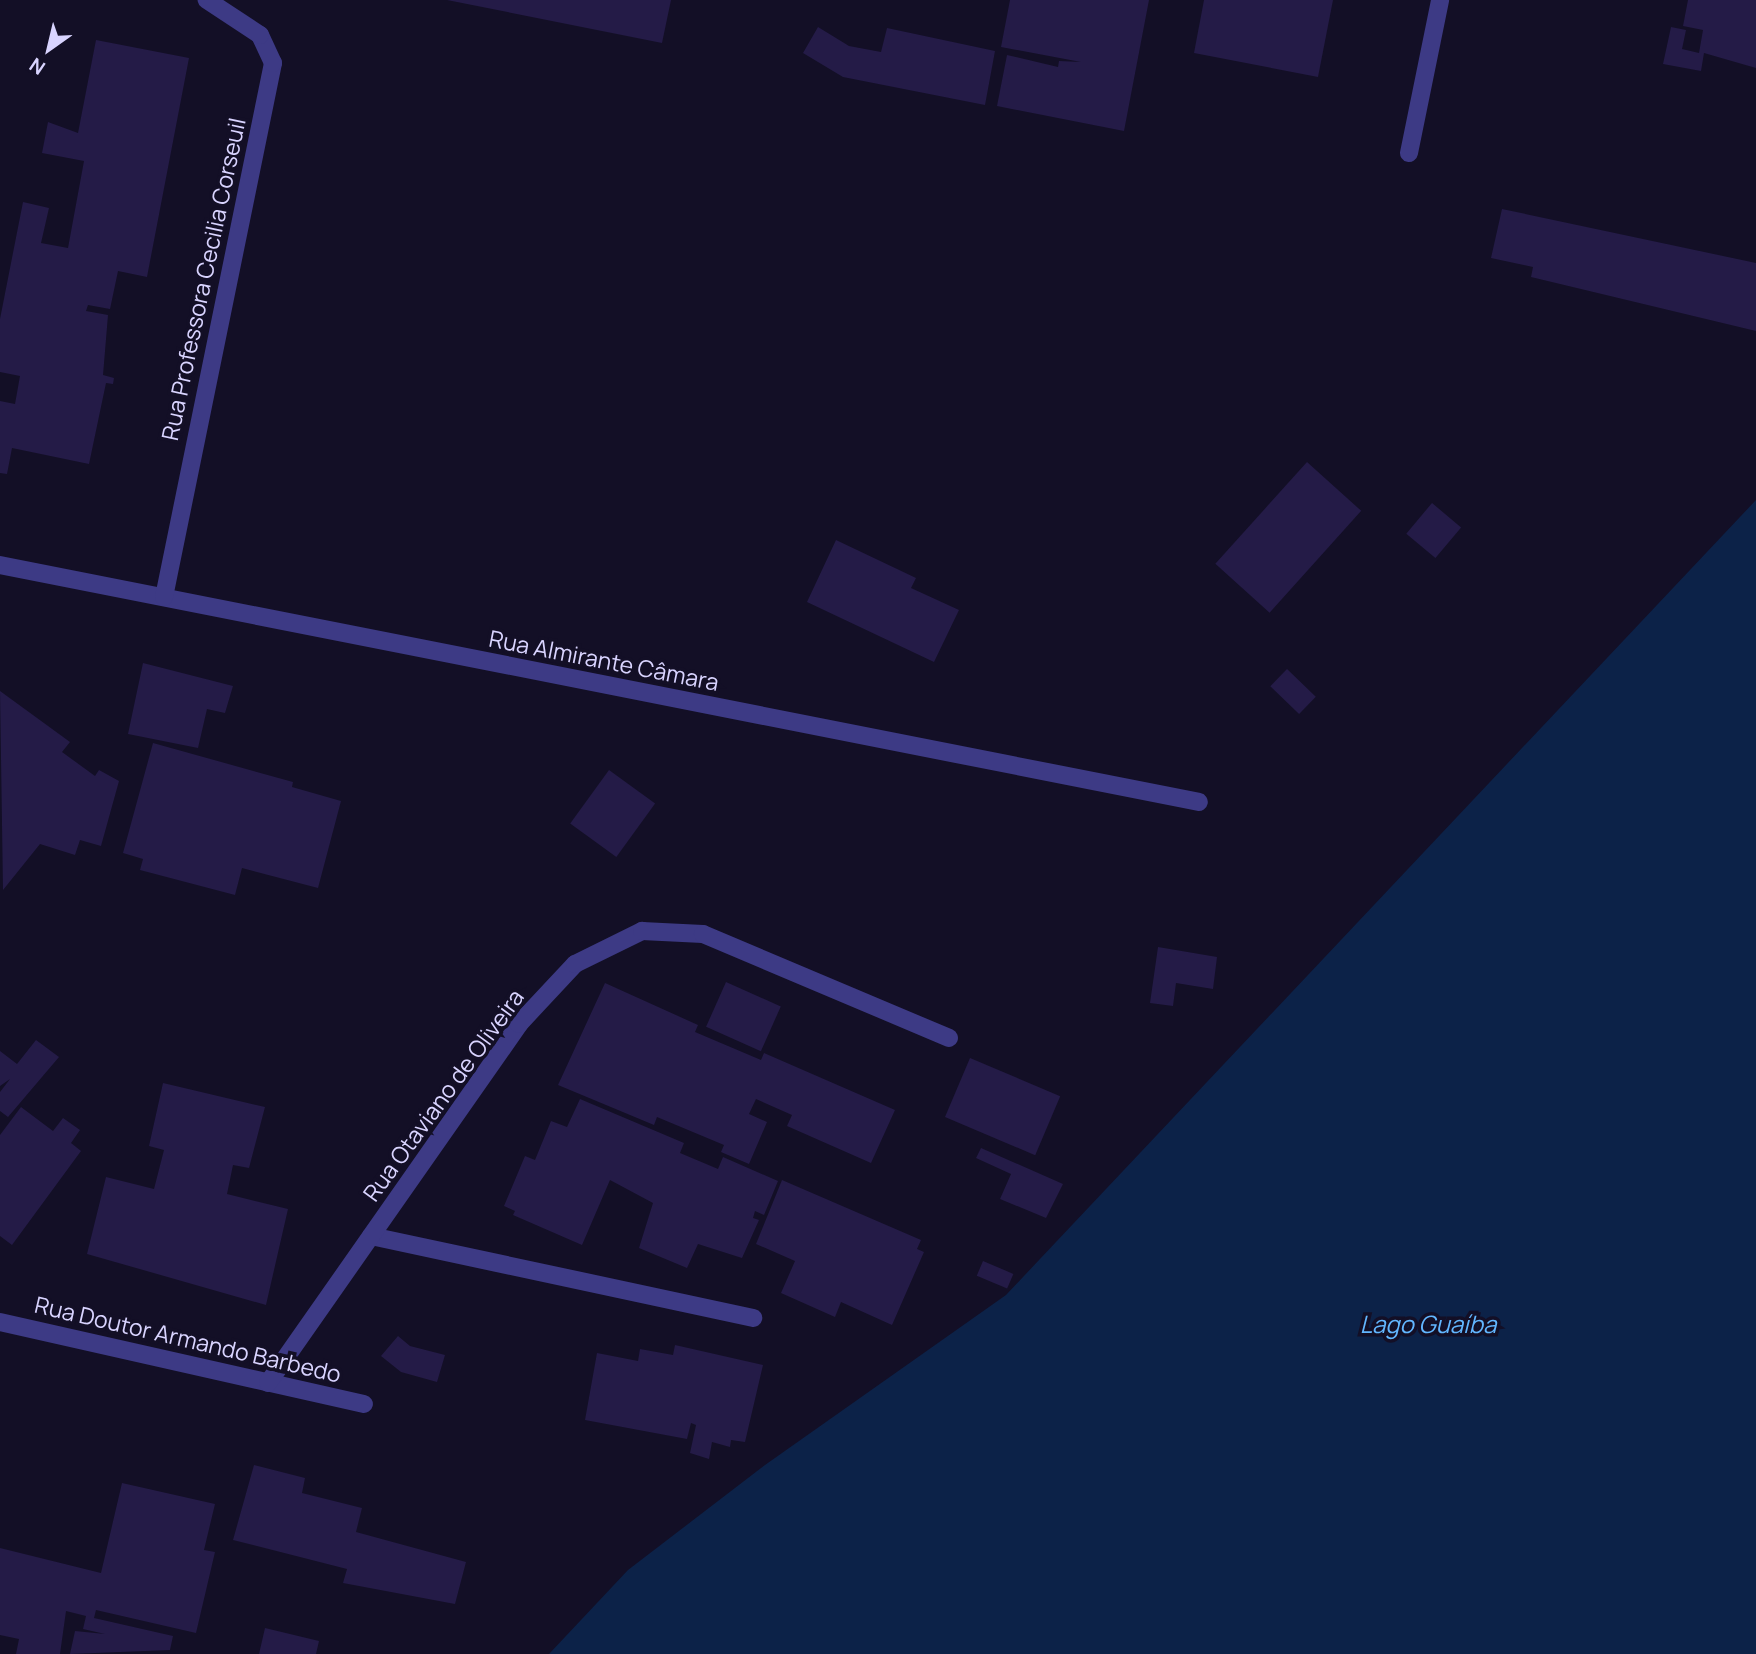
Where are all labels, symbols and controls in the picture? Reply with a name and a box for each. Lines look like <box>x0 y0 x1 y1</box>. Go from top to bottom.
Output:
north arrow <box>14 14 84 84</box>
text: N <box>24 52 50 81</box>
street label: Rua Professora Cecilia Corseuil <box>155 115 251 443</box>
street label: Rua Almirante Câmara <box>487 624 721 696</box>
street label: Rua Otaviano de Oliveira <box>357 984 529 1206</box>
street label: Rua Doutor Armando Barbedo <box>32 1290 344 1388</box>
water label: Lago Guaíba <box>1360 1310 1496 1338</box>

